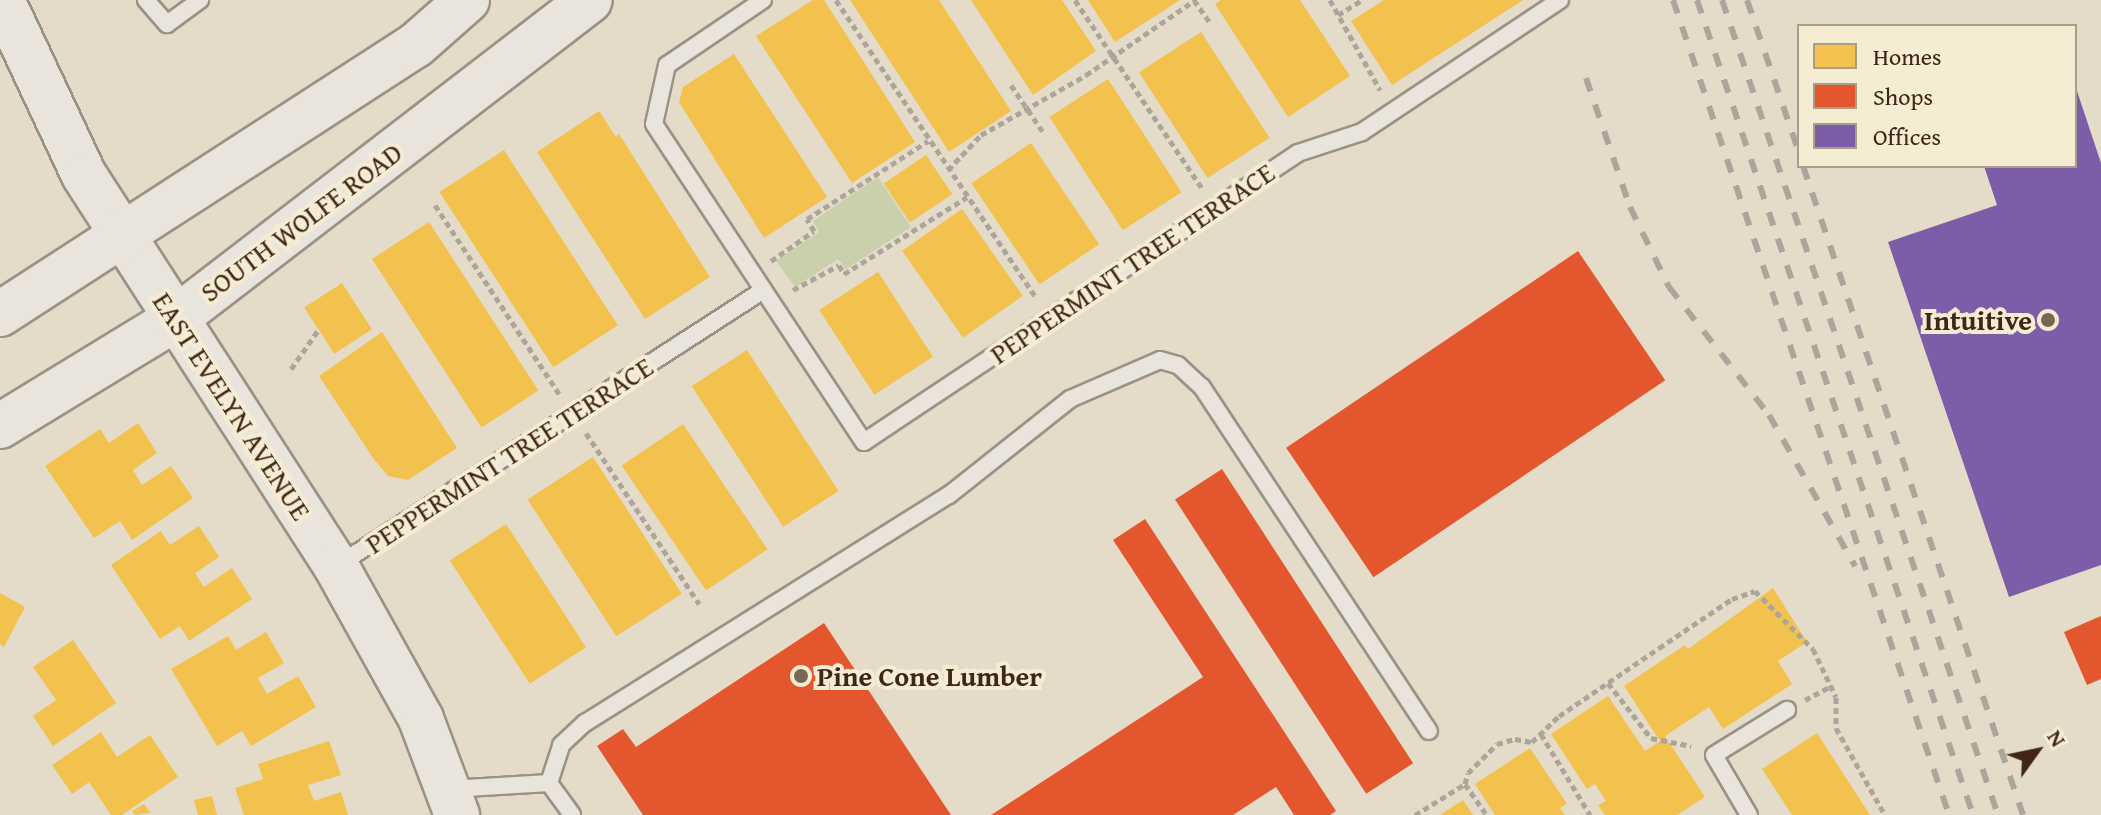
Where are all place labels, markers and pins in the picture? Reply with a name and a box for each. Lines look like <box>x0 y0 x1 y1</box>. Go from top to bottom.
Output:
place label: Intuitive <box>1924 303 2032 337</box>
marker: Intuitive <box>2039 311 2057 329</box>
place label: Pine Cone Lumber <box>817 659 1042 693</box>
marker: Pine Cone Lumber <box>792 667 810 685</box>

